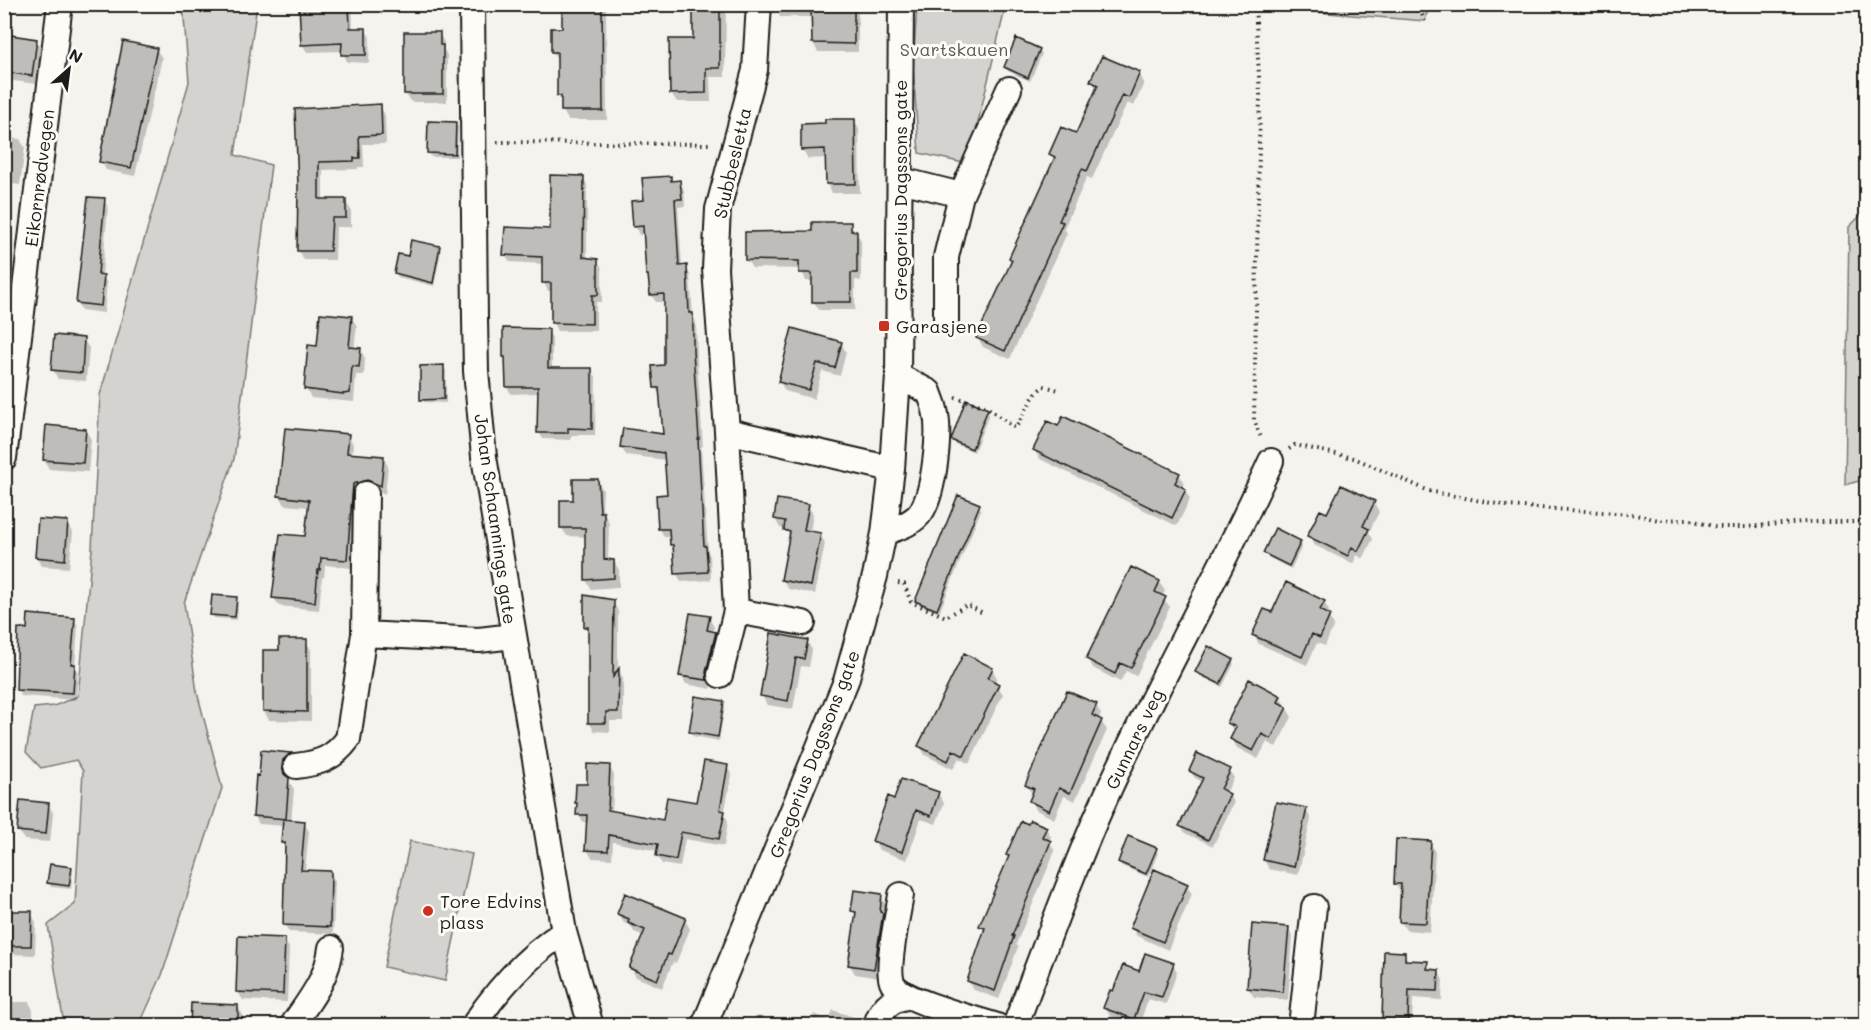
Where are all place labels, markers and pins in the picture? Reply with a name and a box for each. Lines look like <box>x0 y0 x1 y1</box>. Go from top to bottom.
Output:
place label: Garasjene <box>896 314 988 338</box>
marker: Garasjene <box>877 319 891 333</box>
place label: Tore Edvins plass <box>440 889 542 934</box>
marker: Tore Edvins plass <box>421 904 435 918</box>

